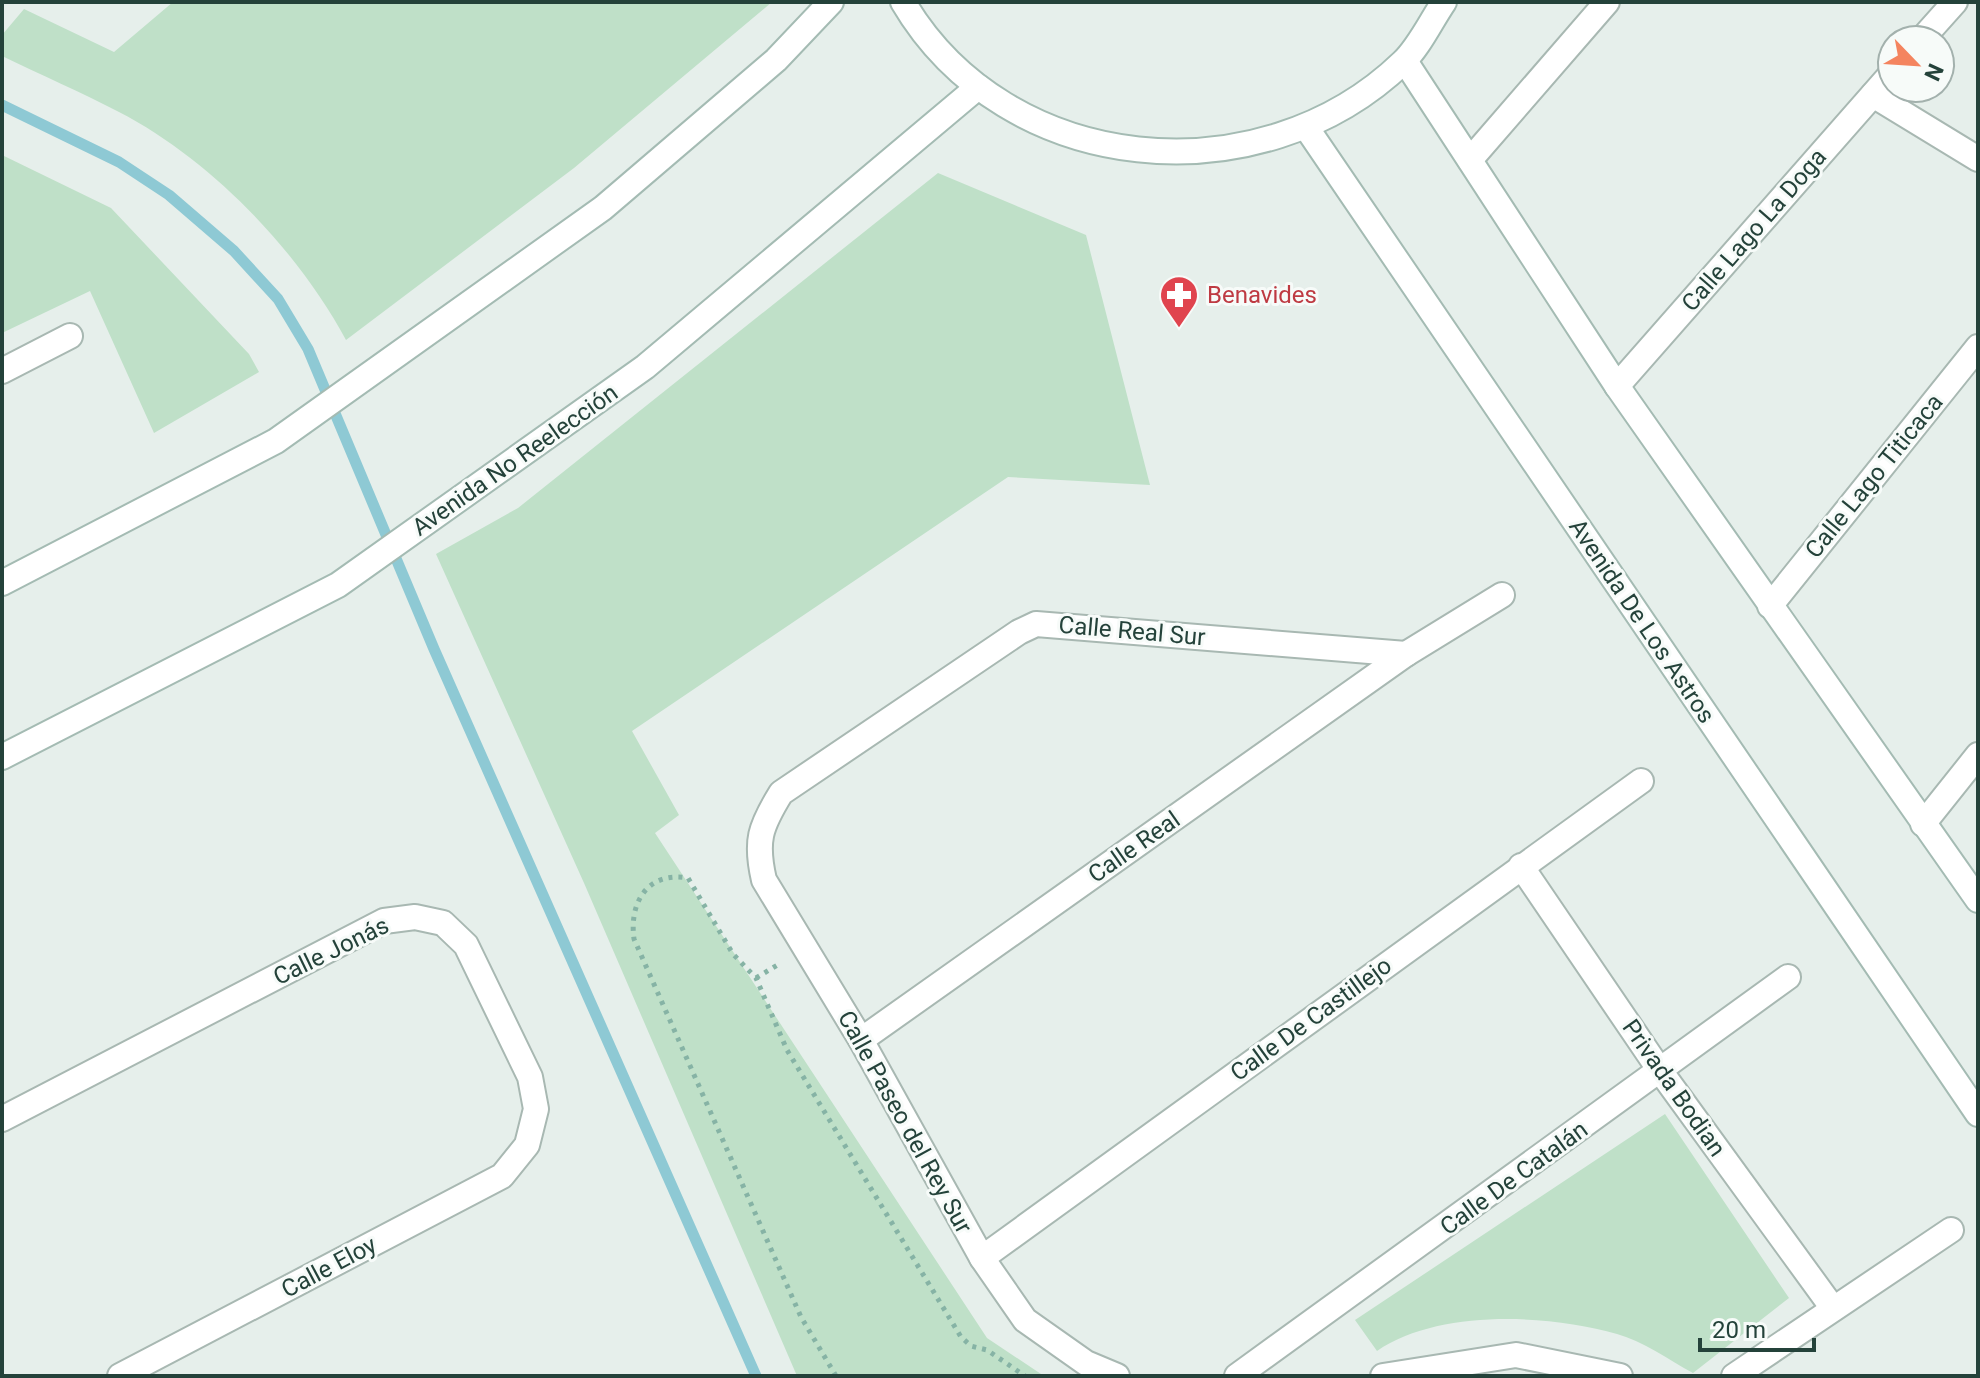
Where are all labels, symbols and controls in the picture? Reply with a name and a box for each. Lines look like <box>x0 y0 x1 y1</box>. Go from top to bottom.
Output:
north arrow <box>1876 24 1956 104</box>
text: N <box>1919 60 1948 85</box>
street label: Calle Lago La Doga <box>1676 143 1832 317</box>
pharmacy icon: Benavides <box>1158 274 1200 329</box>
place label: Benavides <box>1207 281 1317 309</box>
street label: Avenida No Reelección <box>407 378 623 542</box>
street label: Calle Lago Titicaca <box>1799 388 1949 564</box>
street label: Avenida De Los Astros <box>1563 514 1721 728</box>
street label: Calle Real Sur <box>1058 611 1206 651</box>
street label: Calle Real <box>1083 805 1185 889</box>
street label: Calle Jonás <box>269 911 393 991</box>
street label: Calle De Castillejo <box>1225 951 1397 1087</box>
street label: Calle Paseo del Rey Sur <box>832 1006 978 1238</box>
street label: Privada Bodian <box>1617 1014 1731 1162</box>
street label: Calle De Catalán <box>1435 1115 1593 1241</box>
street label: Calle Eloy <box>277 1230 382 1304</box>
scale bar <box>1700 1302 1814 1352</box>
text: 20 m <box>1712 1316 1766 1344</box>

